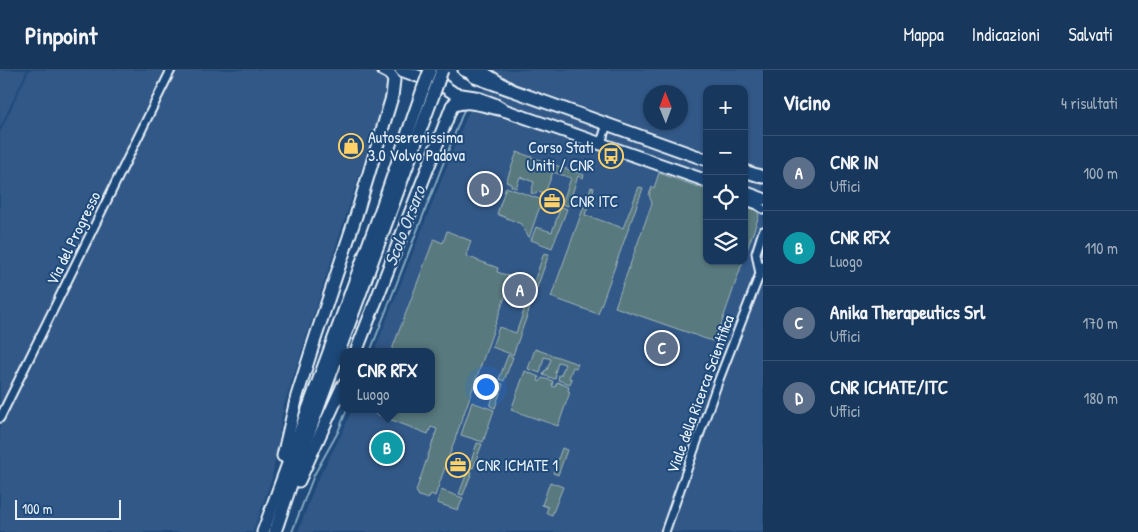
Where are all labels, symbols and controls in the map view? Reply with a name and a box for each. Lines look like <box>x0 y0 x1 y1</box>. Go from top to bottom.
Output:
text: Pinpoint <box>25 19 97 51</box>
text: Mappa <box>904 22 944 47</box>
text: Indicazioni <box>972 22 1040 47</box>
text: Salvati <box>1068 22 1113 47</box>
north arrow <box>643 85 688 130</box>
map controls <box>703 85 748 265</box>
button: + <box>703 85 748 130</box>
text: Vicino <box>783 88 830 117</box>
text: 4 risultati <box>1061 92 1118 114</box>
place label: Autoserenissima 3.0 Volvo Padova <box>368 126 465 166</box>
button: − <box>703 130 748 175</box>
shop icon: Autoserenissima 3.0 Volvo Padova <box>338 133 364 159</box>
place label: Corso Stati Uniti / CNR <box>527 136 594 176</box>
bus stop icon: Corso Stati Uniti / CNR <box>598 143 624 169</box>
text: CNR IN <box>830 149 878 175</box>
text: A <box>795 162 803 184</box>
text: 100 m <box>1083 162 1118 184</box>
pin: D <box>469 170 501 208</box>
button: locate <box>703 175 748 220</box>
text: Uffici <box>830 175 861 197</box>
water label: Scolo Orsaro <box>378 181 432 269</box>
street label: Via del Progresso <box>41 187 105 289</box>
office icon: CNR ITC <box>539 188 565 214</box>
place label: CNR ITC <box>570 190 618 212</box>
button: layers <box>703 220 748 265</box>
text: CNR RFX <box>830 224 891 250</box>
text: B <box>795 237 803 259</box>
text: 110 m <box>1085 237 1118 259</box>
text: Luogo <box>830 250 862 272</box>
pin: A <box>504 271 536 309</box>
text: Anika Therapeutics Srl <box>830 299 985 325</box>
street label: Viale della Ricerca Scientifica <box>661 312 739 476</box>
text: C <box>795 312 803 334</box>
text: 170 m <box>1083 312 1118 334</box>
text: Uffici <box>830 325 861 347</box>
pin: C <box>646 329 678 367</box>
popup <box>340 348 435 413</box>
text: CNR RFX <box>357 357 418 383</box>
your location <box>473 374 499 400</box>
text: CNR ICMATE/ITC <box>830 374 948 400</box>
text: Luogo <box>357 383 390 405</box>
text: D <box>795 387 803 409</box>
text: 180 m <box>1084 387 1118 409</box>
text: Uffici <box>830 400 861 422</box>
pin: B <box>371 429 403 467</box>
office icon: CNR ICMATE 1 <box>445 452 471 478</box>
place label: CNR ICMATE 1 <box>476 454 558 476</box>
scale bar <box>15 497 121 520</box>
text: 100 m <box>22 499 52 518</box>

